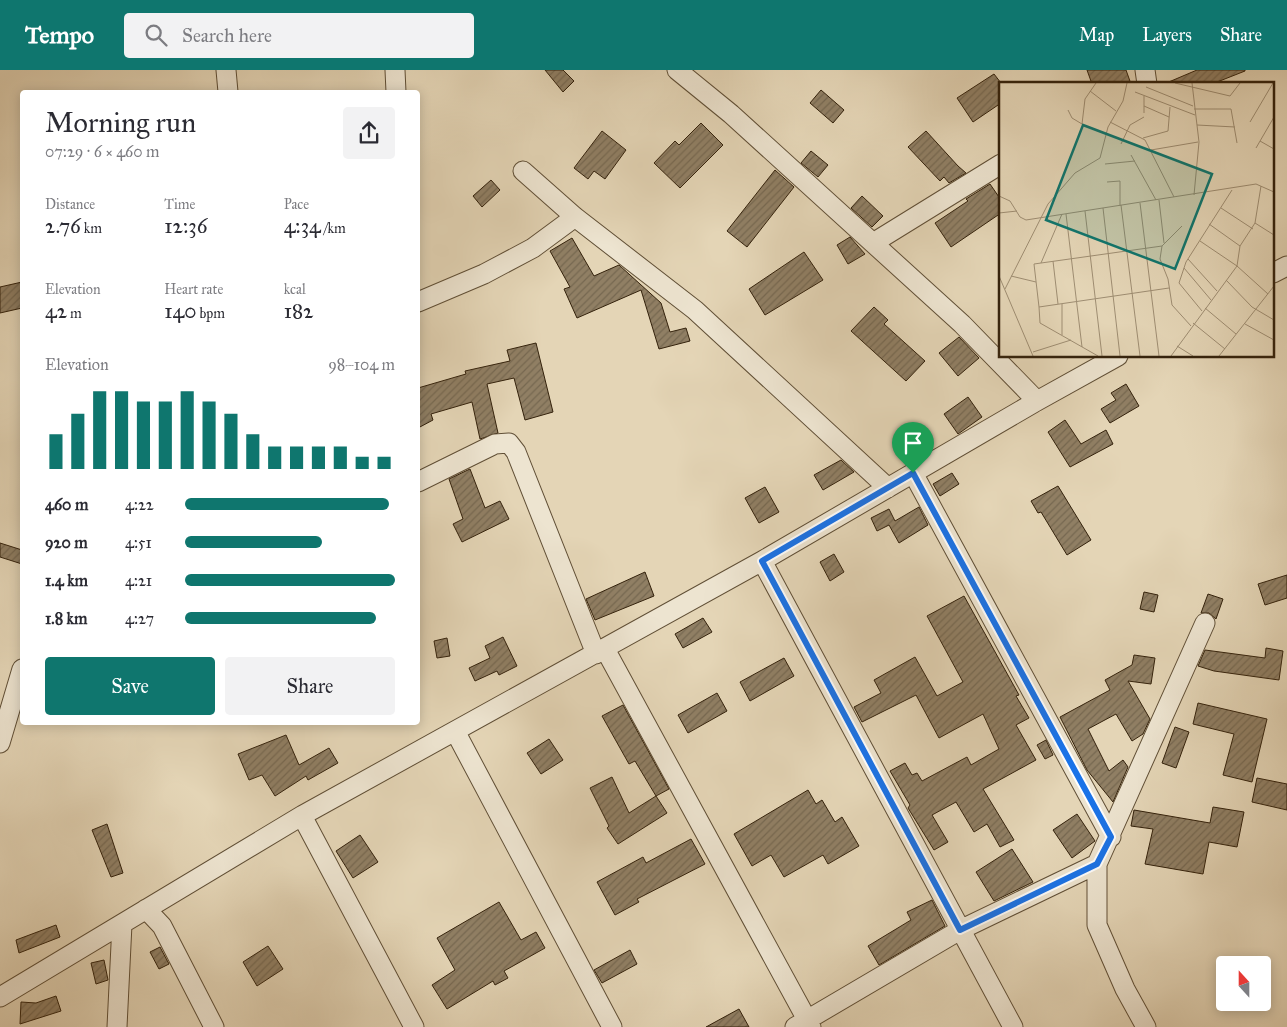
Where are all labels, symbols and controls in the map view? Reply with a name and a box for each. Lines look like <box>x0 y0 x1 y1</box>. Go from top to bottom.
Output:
search box <box>124 13 474 58</box>
text: Tempo <box>25 20 94 50</box>
icon: search <box>142 21 170 49</box>
text: Search here <box>182 24 272 47</box>
text: Map <box>1079 24 1114 46</box>
text: Layers <box>1142 24 1192 46</box>
text: Share <box>1220 24 1262 46</box>
inset map <box>999 82 1274 358</box>
text: Morning run <box>45 105 196 140</box>
button: share <box>343 107 395 159</box>
text: 07:29 · 6 × 460 m <box>45 142 159 161</box>
text: Distance <box>45 196 95 213</box>
text: Time <box>164 196 195 213</box>
text: Pace <box>284 196 309 213</box>
text: 2.76 <box>45 213 81 239</box>
text: 12:36 <box>164 213 207 239</box>
text: 4:34 <box>284 213 321 239</box>
text: km <box>81 220 102 237</box>
text: /km <box>321 220 346 237</box>
text: Elevation <box>45 281 101 298</box>
text: Heart rate <box>164 281 223 298</box>
text: kcal <box>284 281 306 298</box>
text: 42 <box>45 298 67 324</box>
text: 140 <box>164 298 197 324</box>
text: 182 <box>284 298 313 324</box>
text: m <box>67 305 82 322</box>
text: bpm <box>197 305 225 322</box>
text: Elevation <box>45 355 109 374</box>
text: 98–104 m <box>328 355 395 374</box>
pin <box>892 422 934 473</box>
icon: arrive <box>899 429 927 457</box>
text: 460 m <box>45 495 88 514</box>
text: 4:22 <box>125 495 154 514</box>
text: 920 m <box>45 533 88 552</box>
text: 4:51 <box>125 533 152 552</box>
text: 1.4 km <box>45 571 88 590</box>
text: 4:21 <box>125 571 152 590</box>
text: 1.8 km <box>45 609 87 628</box>
text: 4:27 <box>125 609 154 628</box>
button: Save <box>45 657 215 715</box>
button: Share <box>225 657 395 715</box>
north arrow <box>1216 956 1271 1011</box>
map controls <box>1216 956 1271 1011</box>

